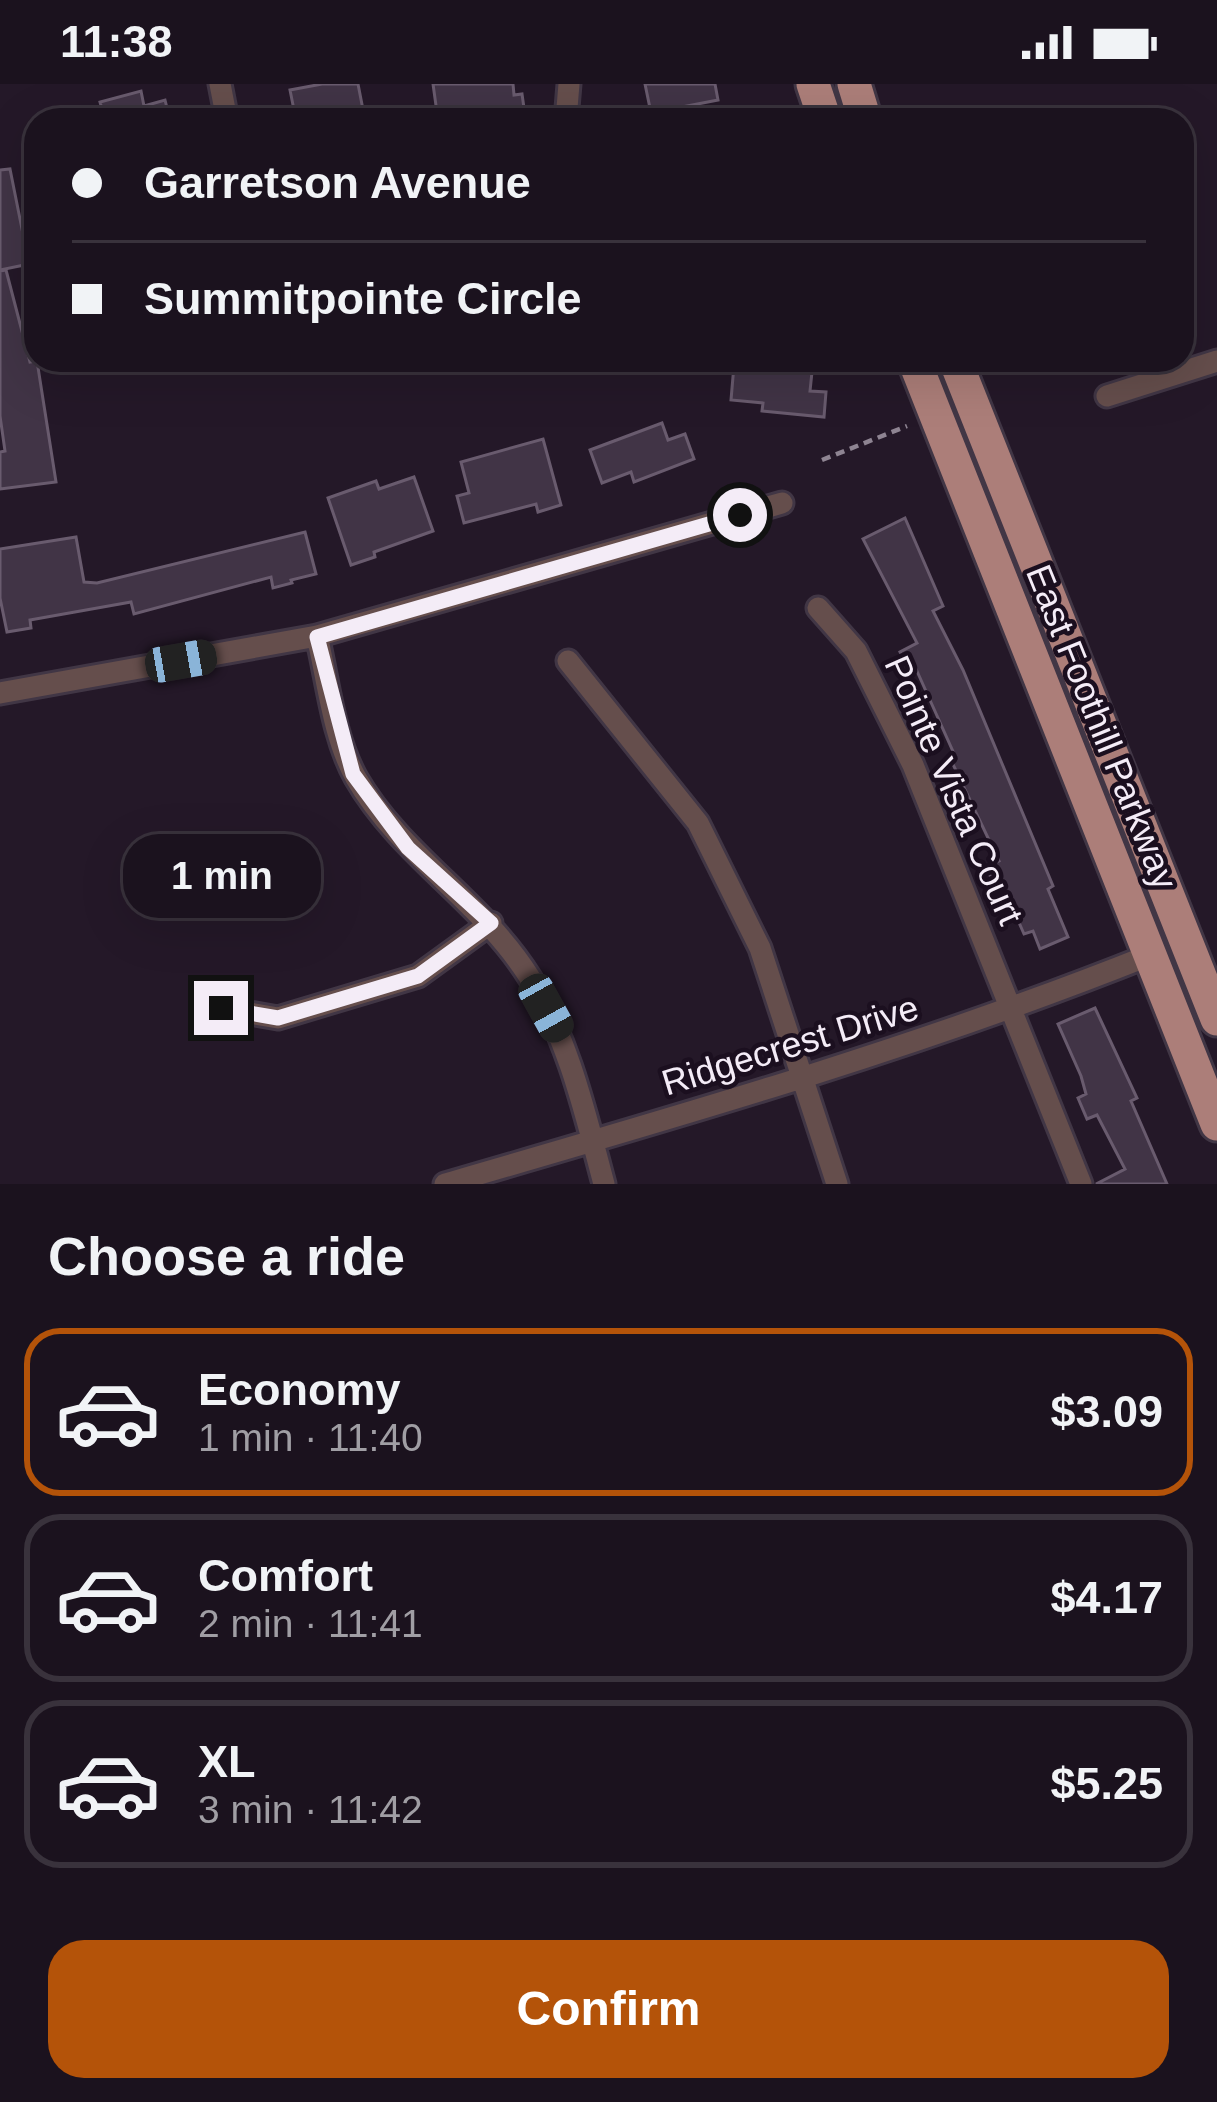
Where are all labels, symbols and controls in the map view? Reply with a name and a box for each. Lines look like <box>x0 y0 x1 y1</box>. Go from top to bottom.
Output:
text: 11:38 <box>60 16 173 67</box>
text: Garretson Avenue <box>144 157 531 208</box>
text: Summitpointe Circle <box>144 273 582 324</box>
route start <box>713 488 767 542</box>
street label: East Foothill Parkway <box>1018 559 1186 895</box>
car <box>142 637 220 685</box>
street label: Pointe Vista Court <box>876 649 1032 931</box>
callout: 1 min <box>122 834 320 918</box>
text: 1 min <box>171 854 273 897</box>
car <box>513 968 579 1048</box>
route end <box>194 981 248 1035</box>
street label: Ridgecrest Drive <box>657 986 923 1104</box>
text: Choose a ride <box>48 1226 405 1286</box>
icon: car <box>54 1358 162 1466</box>
text: Economy <box>198 1364 401 1415</box>
text: $3.09 <box>1050 1386 1163 1437</box>
text: 1 min · 11:40 <box>198 1416 423 1459</box>
icon: car <box>54 1544 162 1652</box>
text: Comfort <box>198 1550 373 1601</box>
text: $4.17 <box>1050 1572 1163 1623</box>
text: 2 min · 11:41 <box>198 1602 423 1645</box>
icon: car <box>54 1730 162 1838</box>
text: XL <box>198 1736 256 1787</box>
text: $5.25 <box>1050 1758 1163 1809</box>
text: 3 min · 11:42 <box>198 1788 423 1831</box>
button: Confirm <box>48 1940 1169 2078</box>

